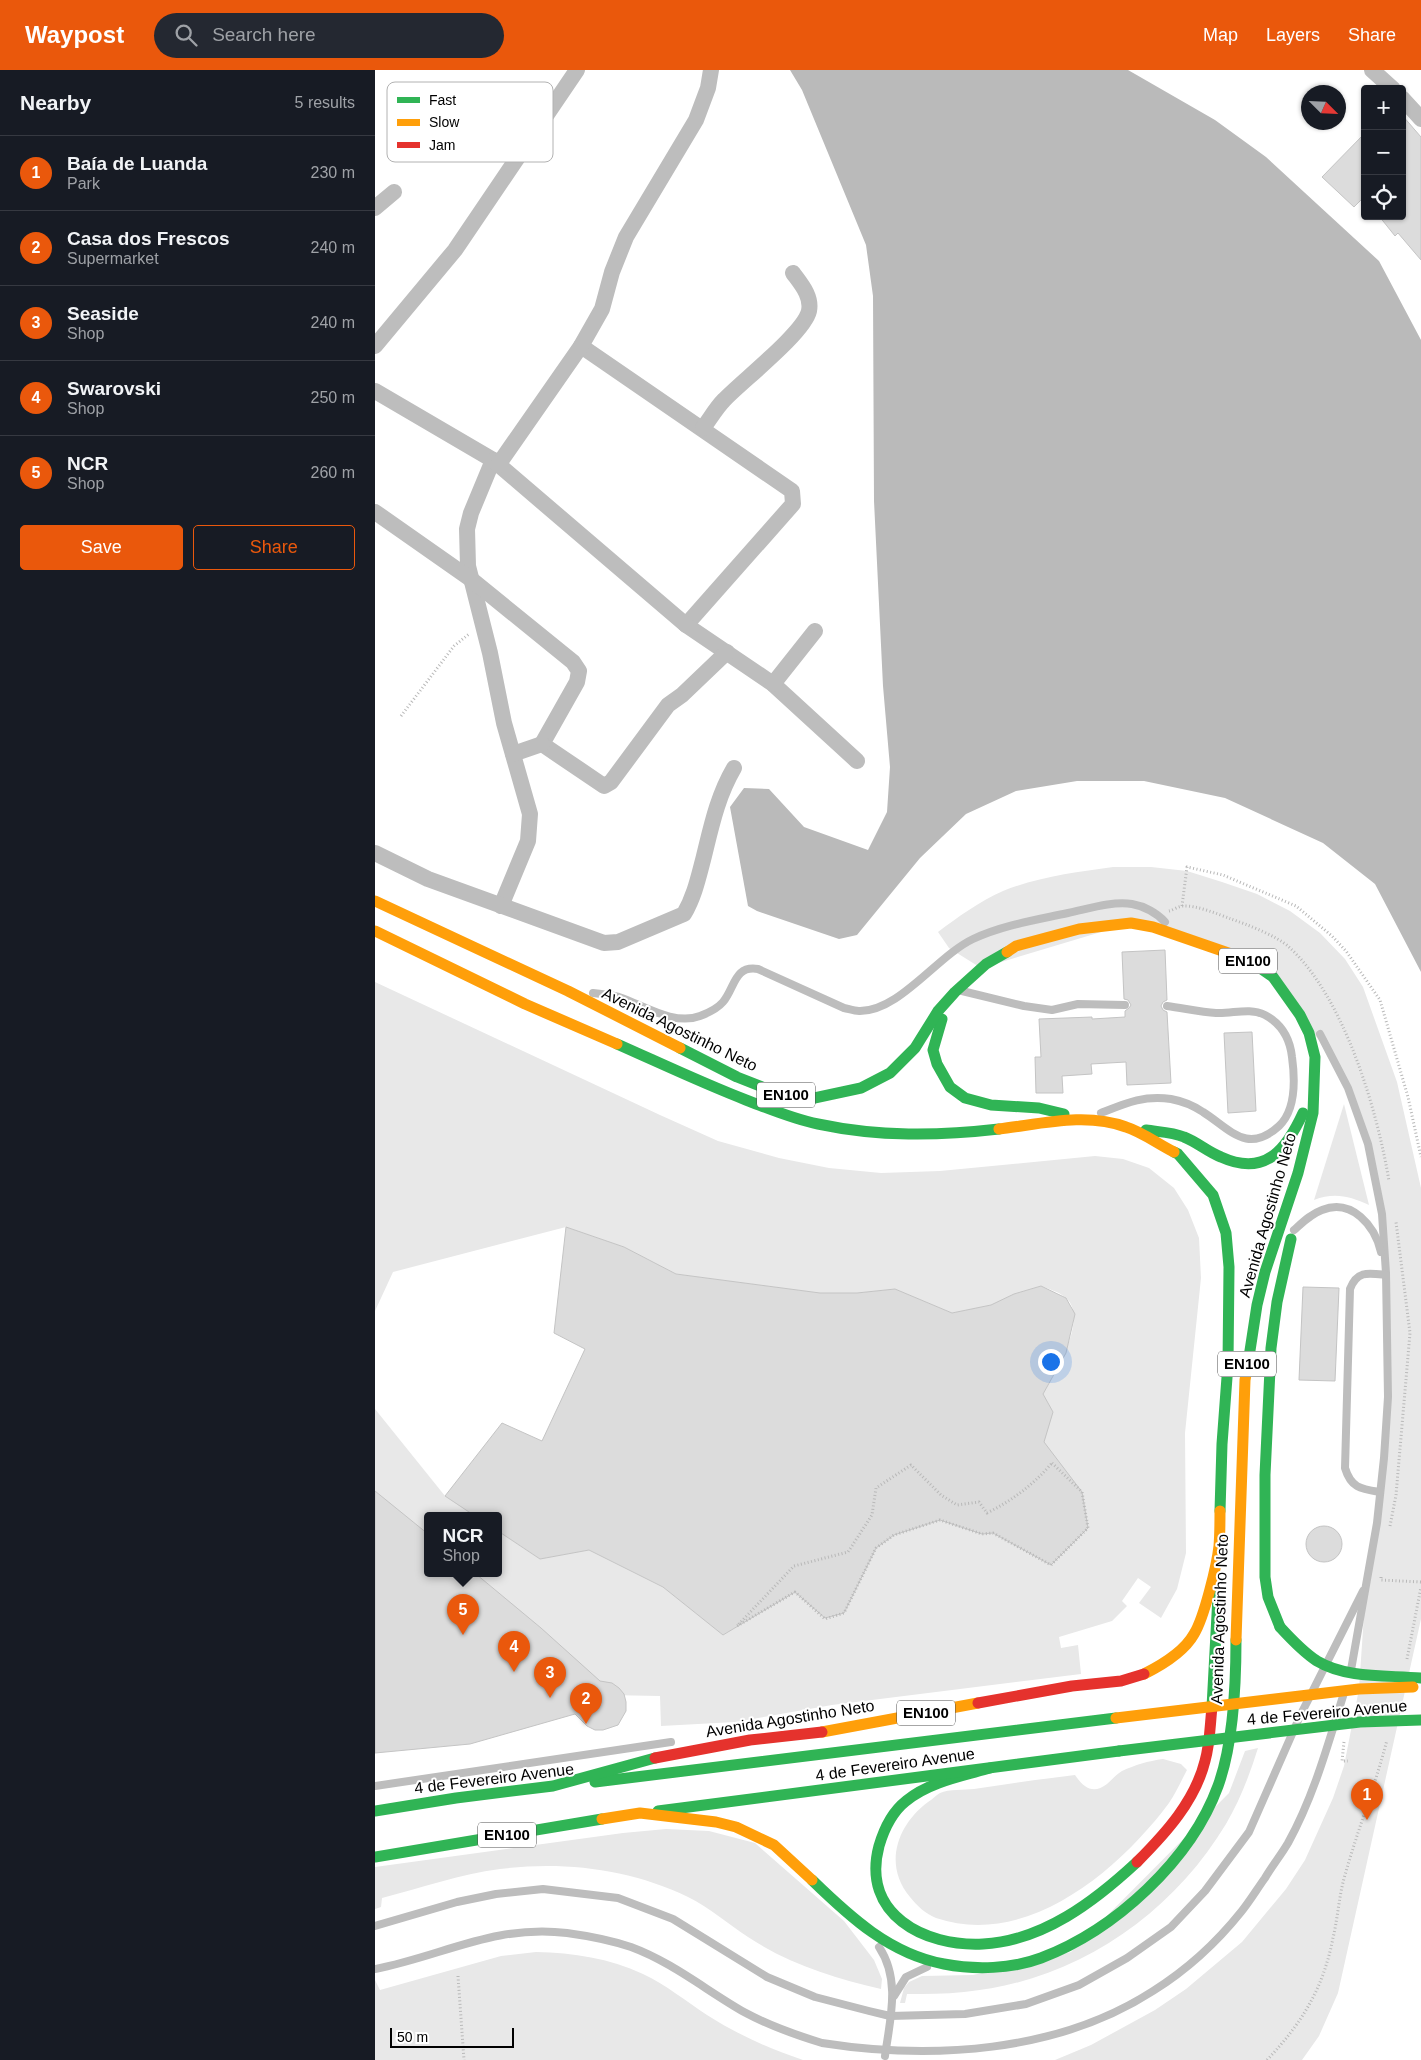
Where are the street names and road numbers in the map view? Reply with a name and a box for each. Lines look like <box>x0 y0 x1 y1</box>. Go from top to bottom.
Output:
road number: EN100 <box>1219 948 1277 974</box>
street label: Avenida Agostinho Neto <box>599 984 760 1075</box>
road number: EN100 <box>757 1082 815 1108</box>
street label: Avenida Agostinho Neto <box>1236 1131 1299 1299</box>
road number: EN100 <box>1218 1352 1276 1376</box>
street label: Avenida Agostinho Neto <box>1208 1533 1231 1705</box>
street label: Avenida Agostinho Neto <box>705 1697 876 1740</box>
street label: 4 de Fevereiro Avenue <box>1246 1697 1408 1728</box>
road number: EN100 <box>897 1700 955 1726</box>
street label: 4 de Fevereiro Avenue <box>814 1745 976 1784</box>
street label: 4 de Fevereiro Avenue <box>413 1760 575 1797</box>
road number: EN100 <box>478 1822 536 1848</box>

